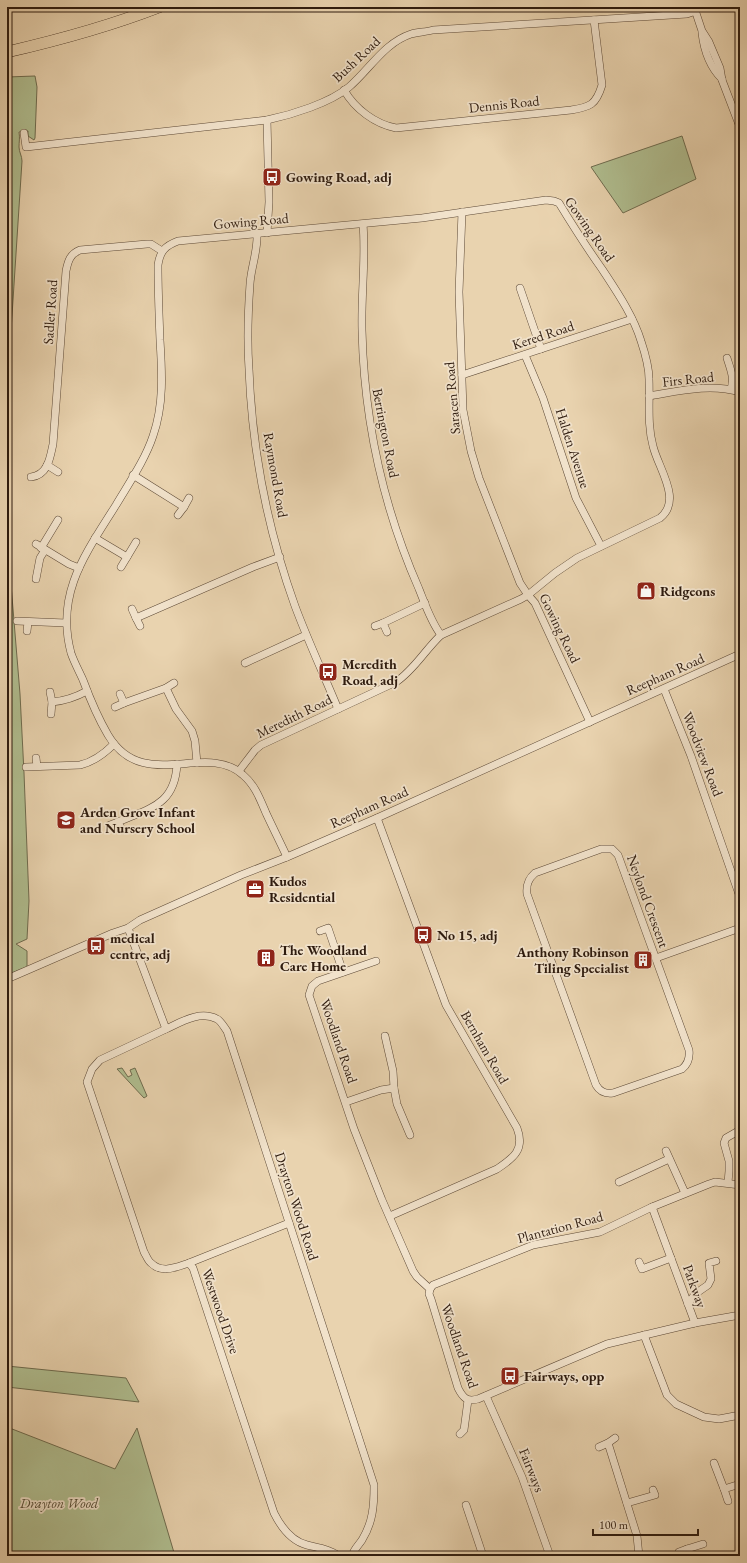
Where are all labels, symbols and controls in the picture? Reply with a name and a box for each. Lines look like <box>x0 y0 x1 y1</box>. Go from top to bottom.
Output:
street label: Bush Road <box>328 32 385 86</box>
street label: Dennis Road <box>468 91 541 117</box>
bus stop icon: Gowing Road, adj <box>261 166 283 188</box>
place label: Gowing Road, adj <box>286 168 392 186</box>
street label: Gowing Road <box>561 193 620 266</box>
street label: Gowing Road <box>213 209 290 233</box>
street label: Sadler Road <box>39 278 61 345</box>
street label: Kered Road <box>510 316 577 353</box>
street label: Saracen Road <box>440 360 464 435</box>
street label: Firs Road <box>661 367 716 391</box>
street label: Berrington Road <box>369 387 404 480</box>
street label: Halden Avenue <box>552 406 595 491</box>
street label: Raymond Road <box>260 431 292 520</box>
shop icon: Ridgeons <box>635 580 657 602</box>
place label: Ridgeons <box>660 582 715 600</box>
street label: Gowing Road <box>535 590 585 667</box>
street label: Reepham Road <box>623 648 708 699</box>
place label: Meredith Road, adj <box>342 655 398 689</box>
bus stop icon: Meredith Road, adj <box>317 661 339 683</box>
street label: Meredith Road <box>253 690 336 742</box>
street label: Woodview Road <box>679 709 728 800</box>
street label: Reepham Road <box>327 781 412 832</box>
place label: Arden Grove Infant and Nursery School <box>79 803 196 837</box>
school or university icon: Arden Grove Infant and Nursery School <box>55 809 77 831</box>
street label: Neylond Crescent <box>623 852 673 950</box>
place label: Kudos Residential <box>269 872 335 906</box>
office icon: Kudos Residential <box>244 878 266 900</box>
bus stop icon: No 15, adj <box>412 924 434 946</box>
place label: No 15, adj <box>437 926 498 944</box>
place label: medical centre, adj <box>110 929 170 963</box>
bus stop icon: medical centre, adj <box>85 935 107 957</box>
place label: The Woodland Care Home <box>280 941 367 975</box>
place label: Anthony Robinson Tiling Specialist <box>516 943 630 977</box>
building icon: The Woodland Care Home <box>255 947 277 969</box>
building icon: Anthony Robinson Tiling Specialist <box>632 949 654 971</box>
street label: Woodland Road <box>316 997 362 1086</box>
street label: Bernham Road <box>457 1007 514 1088</box>
street label: Drayton Wood Road <box>271 1150 323 1263</box>
street label: Plantation Road <box>515 1207 606 1247</box>
street label: Parkway <box>679 1262 711 1311</box>
street label: Westwood Drive <box>198 1266 244 1356</box>
street label: Woodland Road <box>437 1302 483 1391</box>
bus stop icon: Fairways, opp <box>499 1365 521 1387</box>
place label: Fairways, opp <box>524 1367 605 1385</box>
street label: Fairways <box>515 1445 549 1495</box>
park label: Drayton Wood <box>19 1494 99 1512</box>
scale bar <box>593 1511 698 1537</box>
text: 100 m <box>599 1517 629 1533</box>

